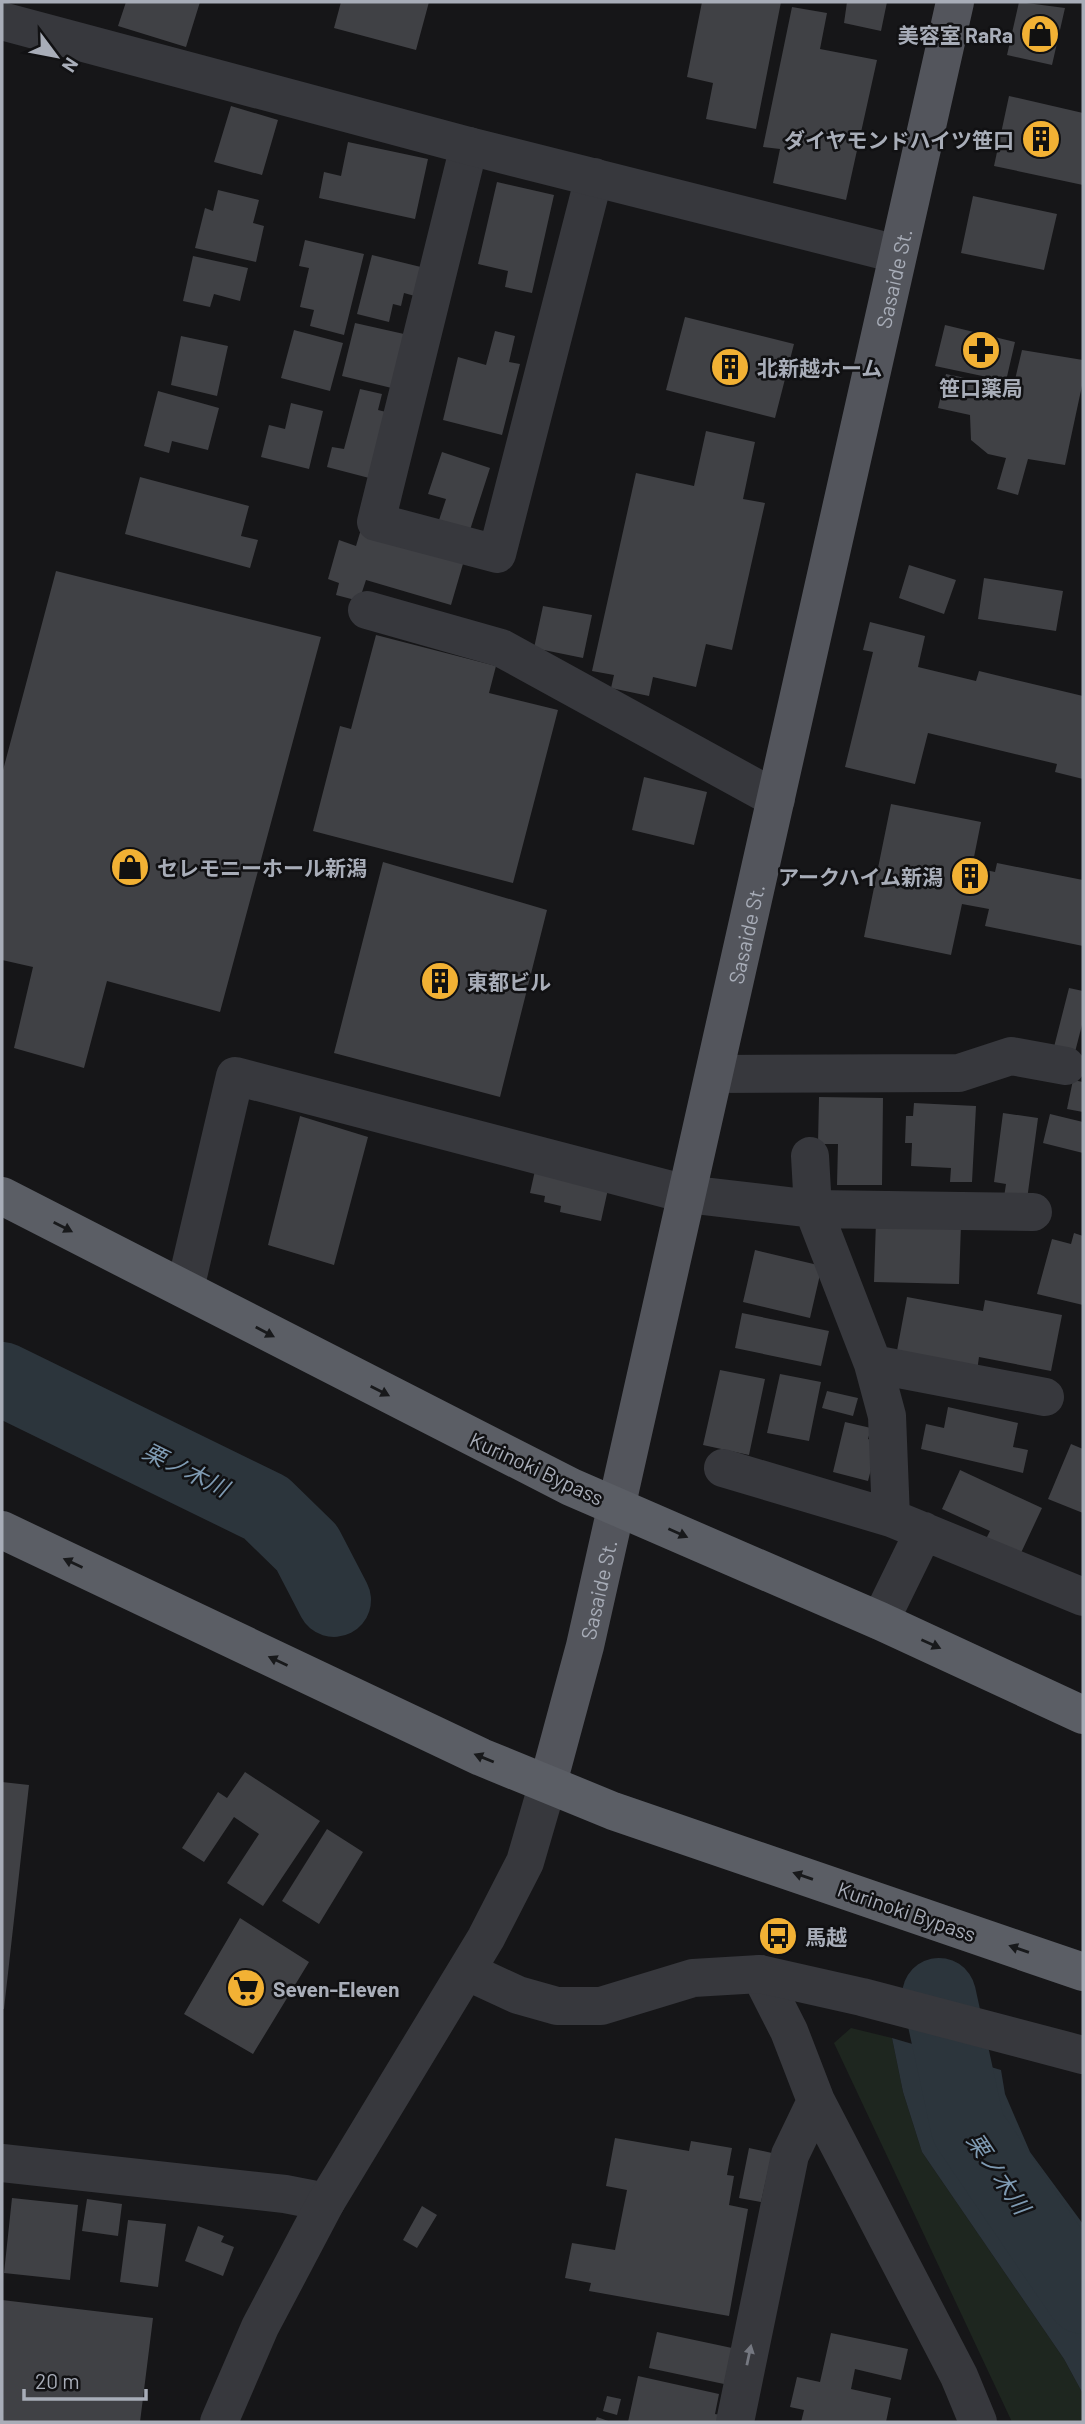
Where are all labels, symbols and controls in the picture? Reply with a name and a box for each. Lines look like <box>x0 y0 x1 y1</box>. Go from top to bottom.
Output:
shop icon: 美容室 RaRa <box>1019 13 1061 55</box>
north arrow <box>21 21 91 91</box>
place label: 美容室 RaRa <box>898 22 1013 47</box>
text: N <box>58 54 84 77</box>
building icon: ダイヤモンドハイツ笹口 <box>1020 118 1062 160</box>
place label: ダイヤモンドハイツ笹口 <box>784 127 1014 152</box>
street label: Sasaide St. <box>869 226 916 331</box>
pharmacy icon: 笹口薬局 <box>960 329 1002 371</box>
building icon: 北新越ホーム <box>709 346 751 388</box>
place label: 北新越ホーム <box>757 355 882 380</box>
place label: 笹口薬局 <box>939 375 1023 400</box>
shop icon: セレモニーホール新潟 <box>109 846 151 888</box>
place label: セレモニーホール新潟 <box>157 855 367 880</box>
building icon: アークハイム新潟 <box>949 855 991 897</box>
place label: アークハイム新潟 <box>778 864 943 889</box>
street label: Sasaide St. <box>722 881 769 986</box>
building icon: 東都ビル <box>419 960 461 1002</box>
place label: 東都ビル <box>467 969 551 994</box>
one-way arrow <box>53 1221 73 1232</box>
one-way arrow <box>255 1325 275 1337</box>
one-way arrow <box>370 1386 390 1397</box>
street label: Kurinoki Bypass <box>466 1426 608 1510</box>
water label: 栗ノ木川 <box>139 1436 236 1503</box>
one-way arrow <box>668 1527 688 1539</box>
street label: Sasaide St. <box>574 1537 621 1642</box>
one-way arrow <box>63 1558 83 1569</box>
one-way arrow <box>921 1638 941 1650</box>
one-way arrow <box>268 1655 289 1666</box>
one-way arrow <box>473 1753 494 1764</box>
one-way arrow <box>793 1870 814 1881</box>
street label: Kurinoki Bypass <box>835 1876 979 1946</box>
bus stop icon: 馬越 <box>757 1915 799 1957</box>
place label: 馬越 <box>805 1924 847 1949</box>
one-way arrow <box>1008 1943 1029 1954</box>
supermarket icon: Seven-Eleven <box>225 1967 267 2009</box>
place label: Seven-Eleven <box>273 1976 400 2001</box>
water label: 栗ノ木川 <box>962 2127 1038 2221</box>
one-way arrow <box>743 2344 754 2366</box>
scale bar <box>24 2358 147 2402</box>
text: 20 m <box>35 2368 80 2393</box>

